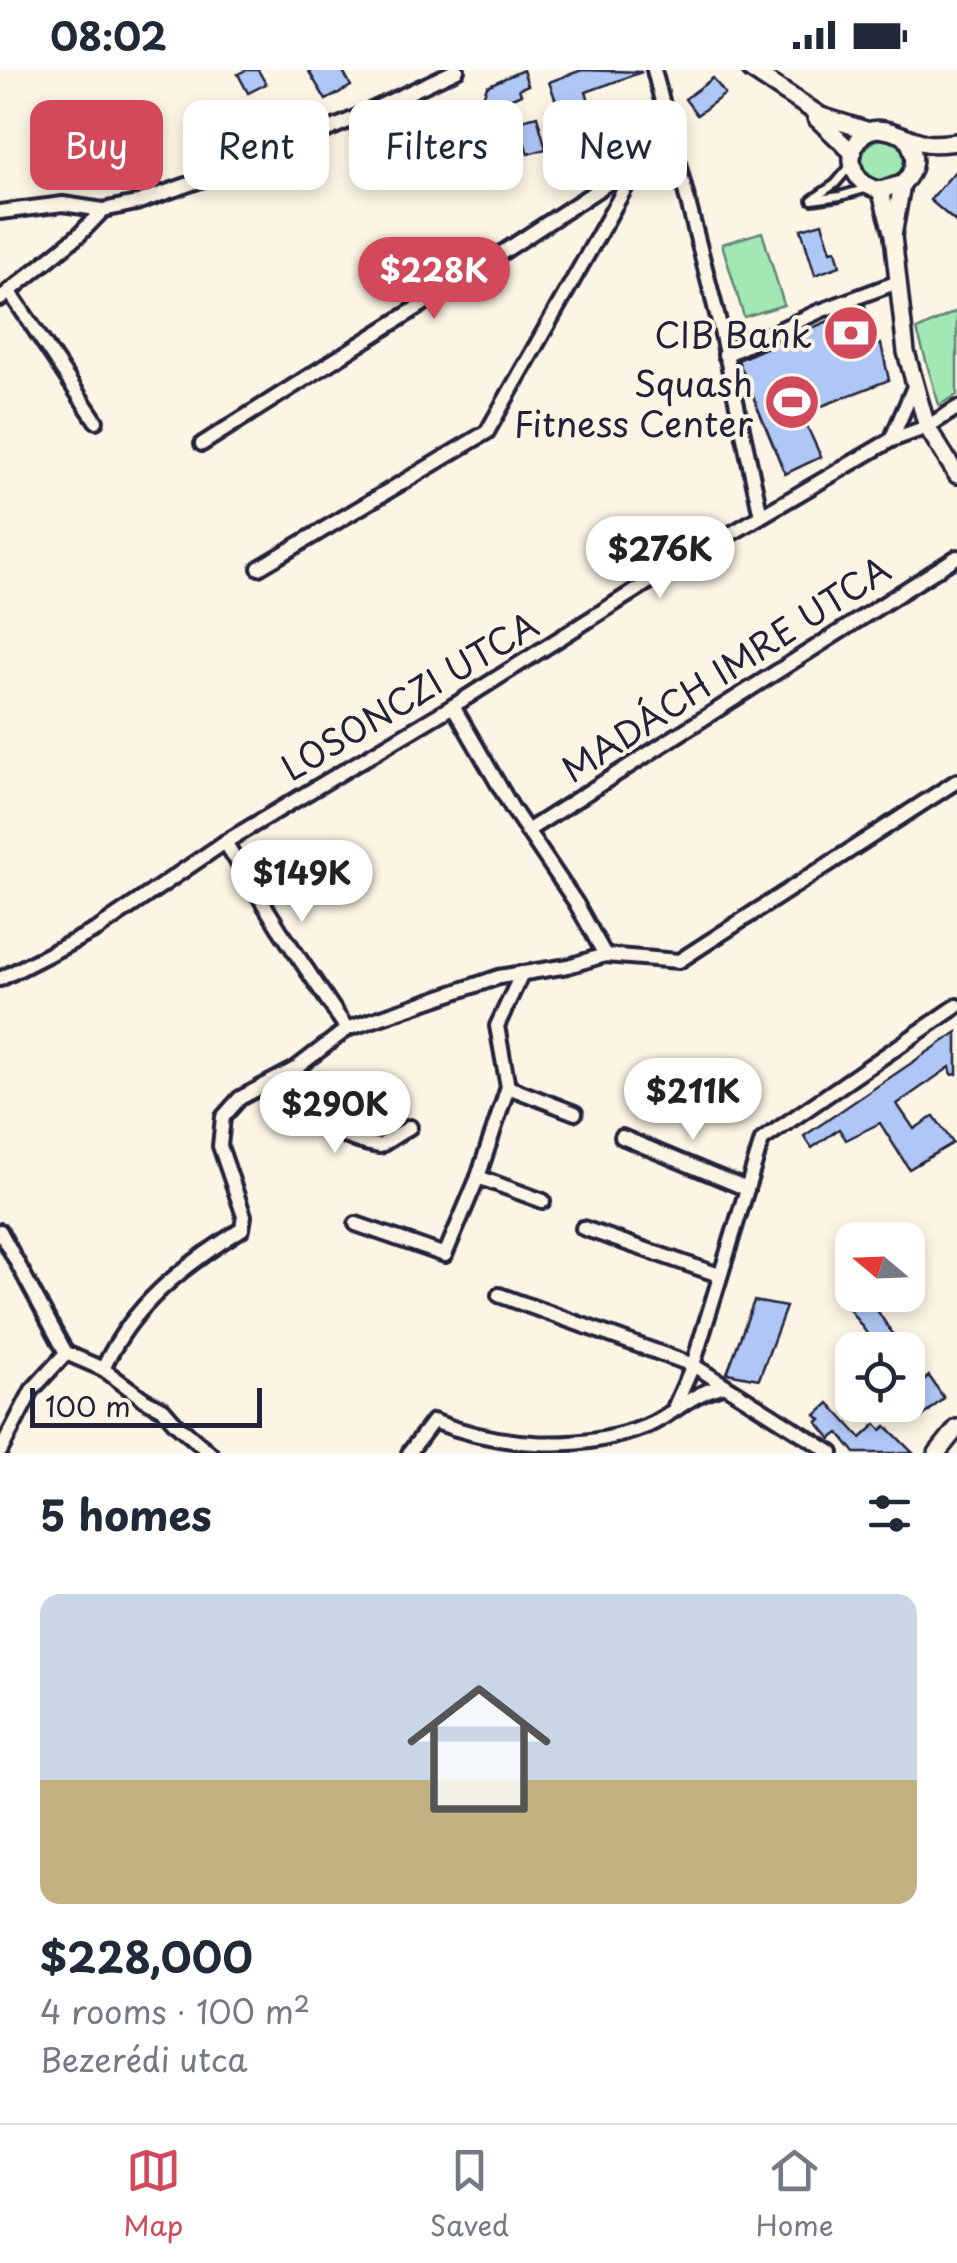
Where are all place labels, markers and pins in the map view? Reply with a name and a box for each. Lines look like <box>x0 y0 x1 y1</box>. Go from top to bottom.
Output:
pin: $228K <box>364 237 504 322</box>
bank icon: CIB Bank <box>821 303 881 363</box>
place label: CIB Bank <box>654 307 812 360</box>
place label: Squash Fitness Center <box>514 356 754 449</box>
sports icon: Squash Fitness Center <box>762 372 822 432</box>
pin: $276K <box>590 516 730 601</box>
pin: $149K <box>232 840 372 925</box>
pin: $211K <box>623 1058 763 1143</box>
pin: $290K <box>265 1071 405 1156</box>

